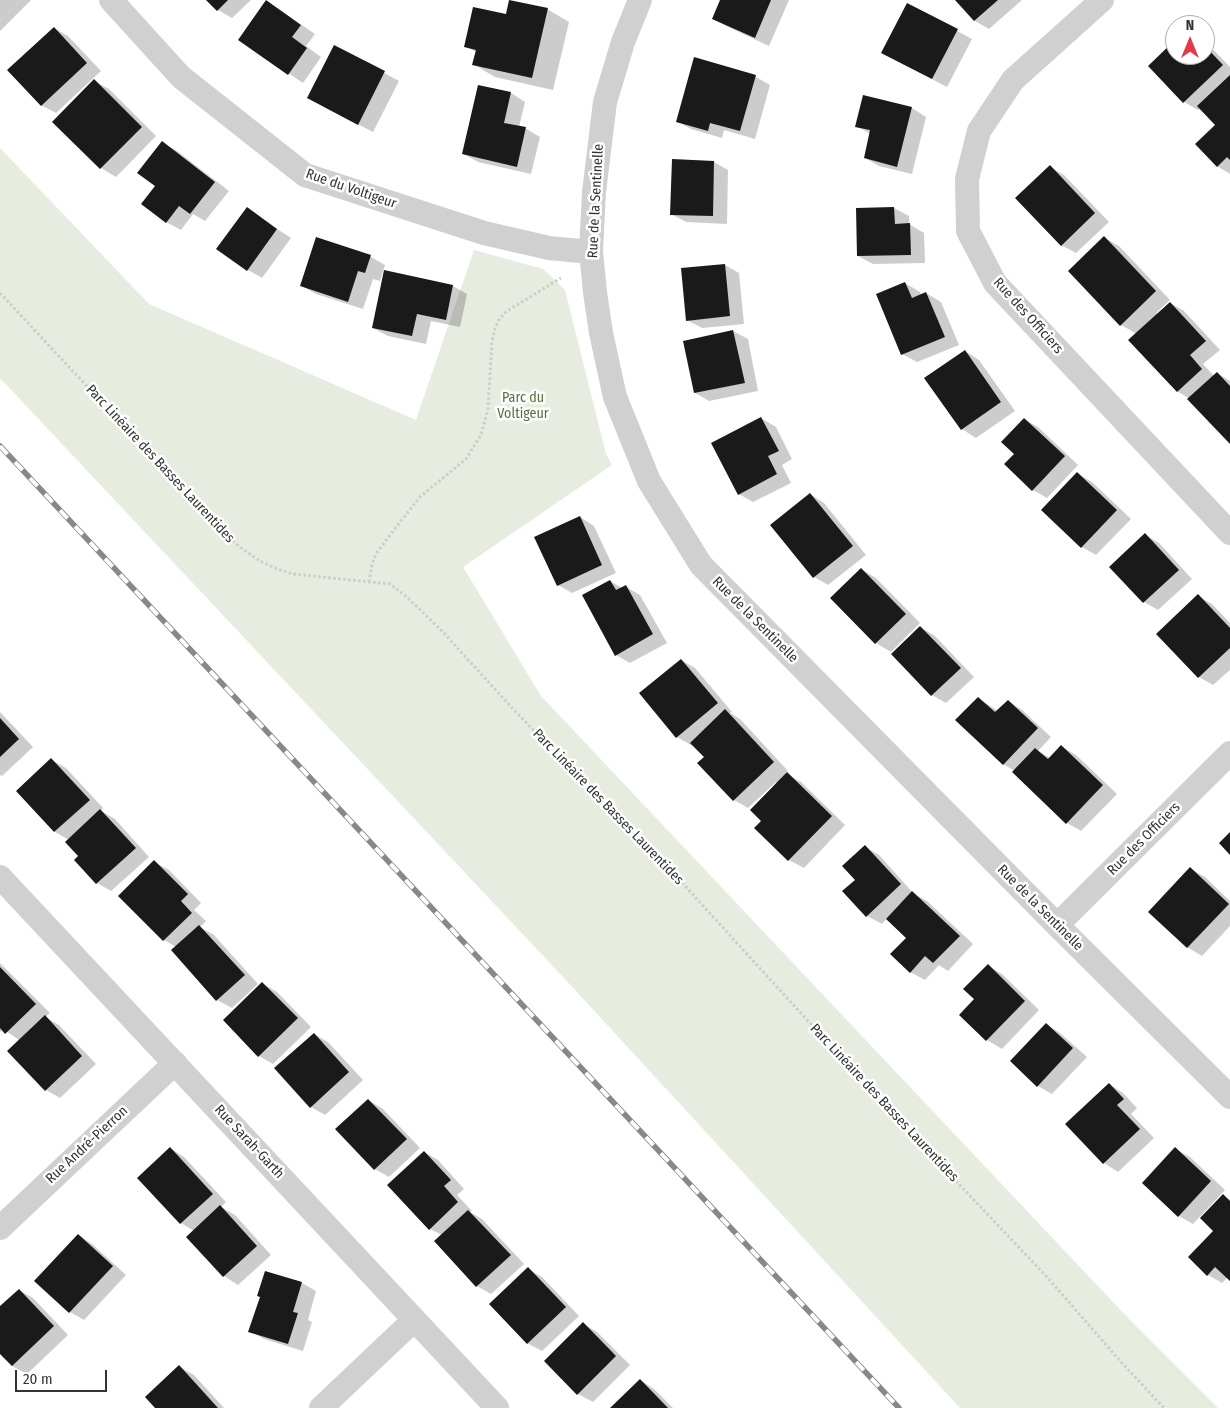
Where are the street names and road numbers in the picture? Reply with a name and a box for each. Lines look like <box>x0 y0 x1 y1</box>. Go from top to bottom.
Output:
street label: Rue de la Sentinelle <box>585 143 607 259</box>
street label: Rue du Voltigeur <box>303 166 399 212</box>
street label: Rue des Officiers <box>990 275 1066 357</box>
street label: Parc Linéaire des Basses Laurentides <box>82 382 238 546</box>
street label: Rue de la Sentinelle <box>709 574 801 666</box>
street label: Parc Linéaire des Basses Laurentides <box>529 726 687 888</box>
street label: Rue des Officiers <box>1104 799 1184 879</box>
street label: Rue de la Sentinelle <box>994 862 1086 954</box>
street label: Parc Linéaire des Basses Laurentides <box>806 1021 962 1185</box>
street label: Rue Sarah-Garth <box>211 1102 287 1182</box>
street label: Rue André-Pierron <box>43 1103 131 1187</box>

